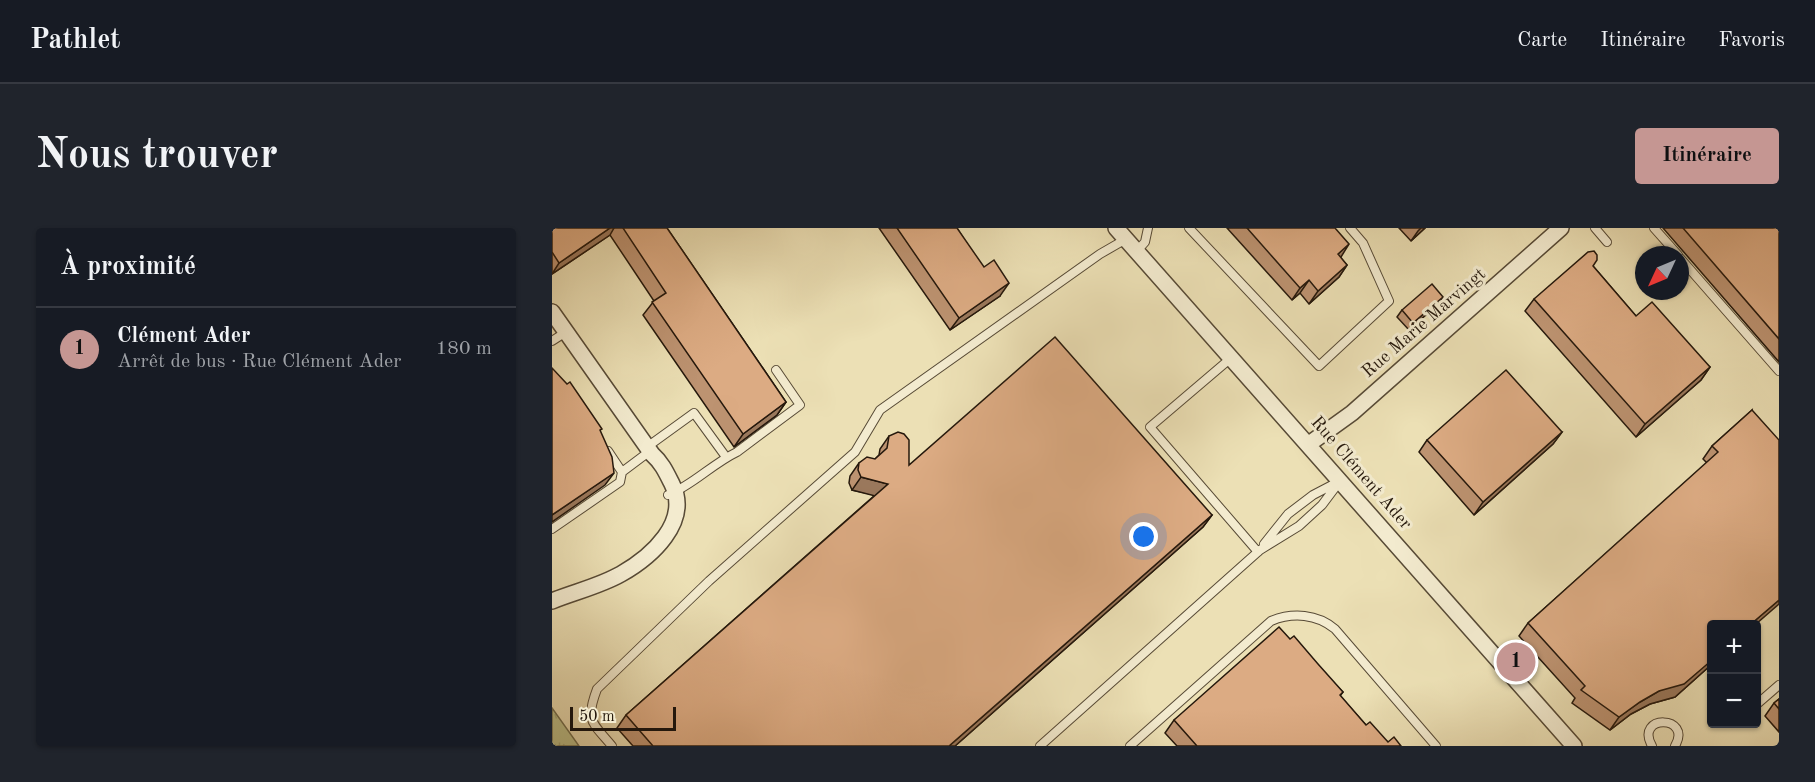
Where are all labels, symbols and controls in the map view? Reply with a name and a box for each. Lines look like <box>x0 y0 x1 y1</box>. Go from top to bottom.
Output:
text: Pathlet <box>30 27 121 55</box>
text: Carte <box>1517 30 1567 51</box>
text: Itinéraire <box>1600 30 1686 51</box>
text: Favoris <box>1719 30 1785 51</box>
button: Itinéraire <box>1635 128 1779 184</box>
text: Nous trouver <box>36 135 278 177</box>
north arrow <box>1635 246 1689 300</box>
text: À proximité <box>60 254 196 280</box>
street label: Rue Marie Marvingt <box>1359 265 1489 381</box>
text: Clément Ader <box>117 325 251 347</box>
text: 1 <box>74 339 85 359</box>
text: 180 m <box>436 339 492 359</box>
text: Arrêt de bus · Rue Clément Ader <box>117 352 402 372</box>
street label: Rue Clément Ader <box>1307 413 1415 534</box>
your location <box>1129 522 1158 551</box>
map controls <box>1707 620 1761 728</box>
button: + <box>1707 620 1761 674</box>
pin: 1 <box>1496 640 1536 684</box>
button: − <box>1707 674 1761 728</box>
scale bar <box>570 704 676 732</box>
text: 50 m <box>579 709 615 725</box>

